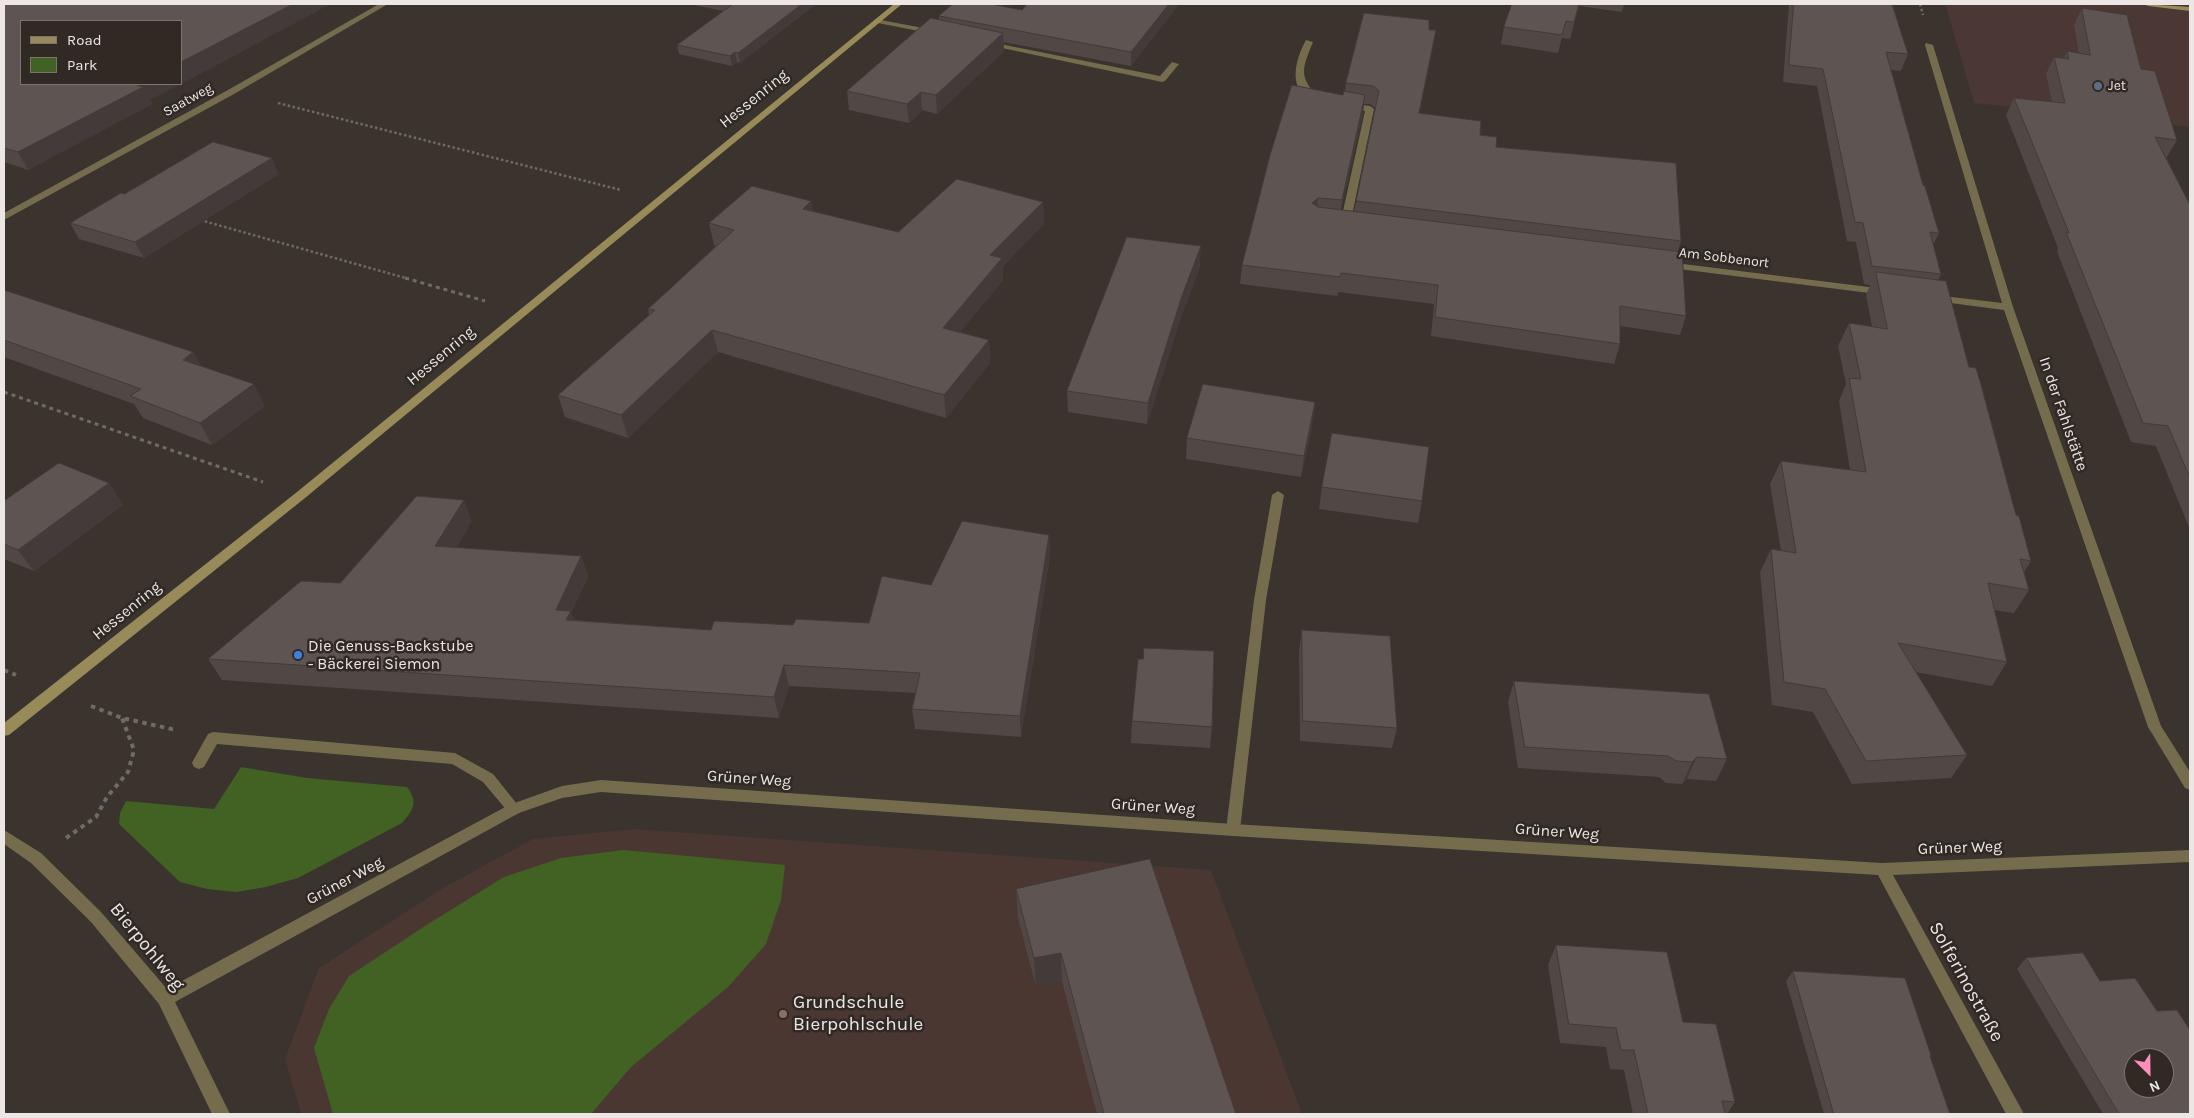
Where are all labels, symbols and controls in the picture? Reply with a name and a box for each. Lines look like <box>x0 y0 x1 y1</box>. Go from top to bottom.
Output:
legend <box>20 20 182 85</box>
text: Road <box>67 31 102 49</box>
text: Park <box>67 56 97 74</box>
street label: Hessenring <box>716 65 792 133</box>
place label: Jet <box>2108 78 2126 94</box>
street label: Saatweg <box>160 79 216 121</box>
marker: Jet <box>2092 80 2104 92</box>
street label: Am Sobbenort <box>1678 244 1770 272</box>
street label: Hessenring <box>403 322 479 390</box>
street label: In der Fahlstätte <box>2034 354 2092 474</box>
street label: Hessenring <box>89 577 165 645</box>
place label: Die Genuss-Backstube - Bäckerei Siemon <box>308 636 473 674</box>
marker: Die Genuss-Backstube - Bäckerei Siemon <box>292 649 304 661</box>
street label: Grüner Weg <box>706 766 792 792</box>
street label: Grüner Weg <box>1110 794 1196 820</box>
street label: Grüner Weg <box>1514 819 1600 845</box>
street label: Grüner Weg <box>1918 837 2002 859</box>
street label: Grüner Weg <box>303 853 387 909</box>
street label: Bierpohlweg <box>105 898 189 996</box>
street label: Solferinostraße <box>1924 918 2008 1046</box>
place label: Grundschule Bierpohlschule <box>793 992 923 1036</box>
marker: Grundschule Bierpohlschule <box>777 1008 789 1020</box>
north arrow <box>2124 1048 2174 1098</box>
text: N <box>2147 1077 2163 1096</box>

